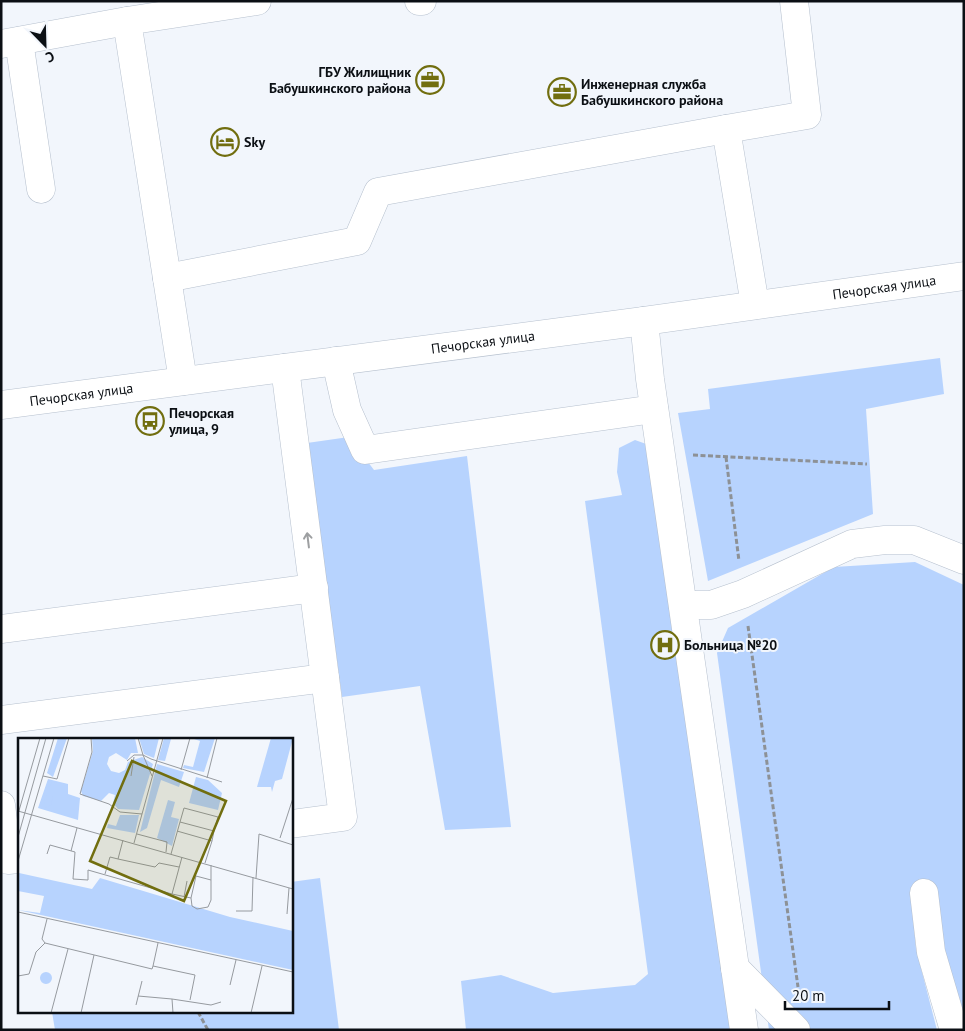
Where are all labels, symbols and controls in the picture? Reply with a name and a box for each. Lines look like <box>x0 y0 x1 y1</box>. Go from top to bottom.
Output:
north arrow <box>20 20 70 70</box>
text: С <box>43 47 57 67</box>
place label: ГБУ Жилищник Бабушкинского района <box>269 63 411 97</box>
office icon: ГБУ Жилищник Бабушкинского района <box>415 65 445 95</box>
place label: Инженерная служба Бабушкинского района <box>581 75 723 109</box>
office icon: Инженерная служба Бабушкинского района <box>547 77 577 107</box>
hotel icon: Sky <box>210 127 240 157</box>
place label: Sky <box>244 133 265 151</box>
street label: Печорская улица <box>831 271 937 303</box>
street label: Печорская улица <box>430 326 536 358</box>
street label: Печорская улица <box>28 379 134 410</box>
place label: Печорская улица, 9 <box>168 404 234 438</box>
bus stop icon: Печорская улица, 9 <box>135 406 165 436</box>
one-way arrow <box>302 532 312 548</box>
hospital icon: Больница №20 <box>650 630 680 660</box>
place label: Больница №20 <box>684 636 777 654</box>
inset map <box>18 738 292 1014</box>
scale bar <box>785 978 889 1010</box>
text: 20 m <box>792 986 825 1005</box>

